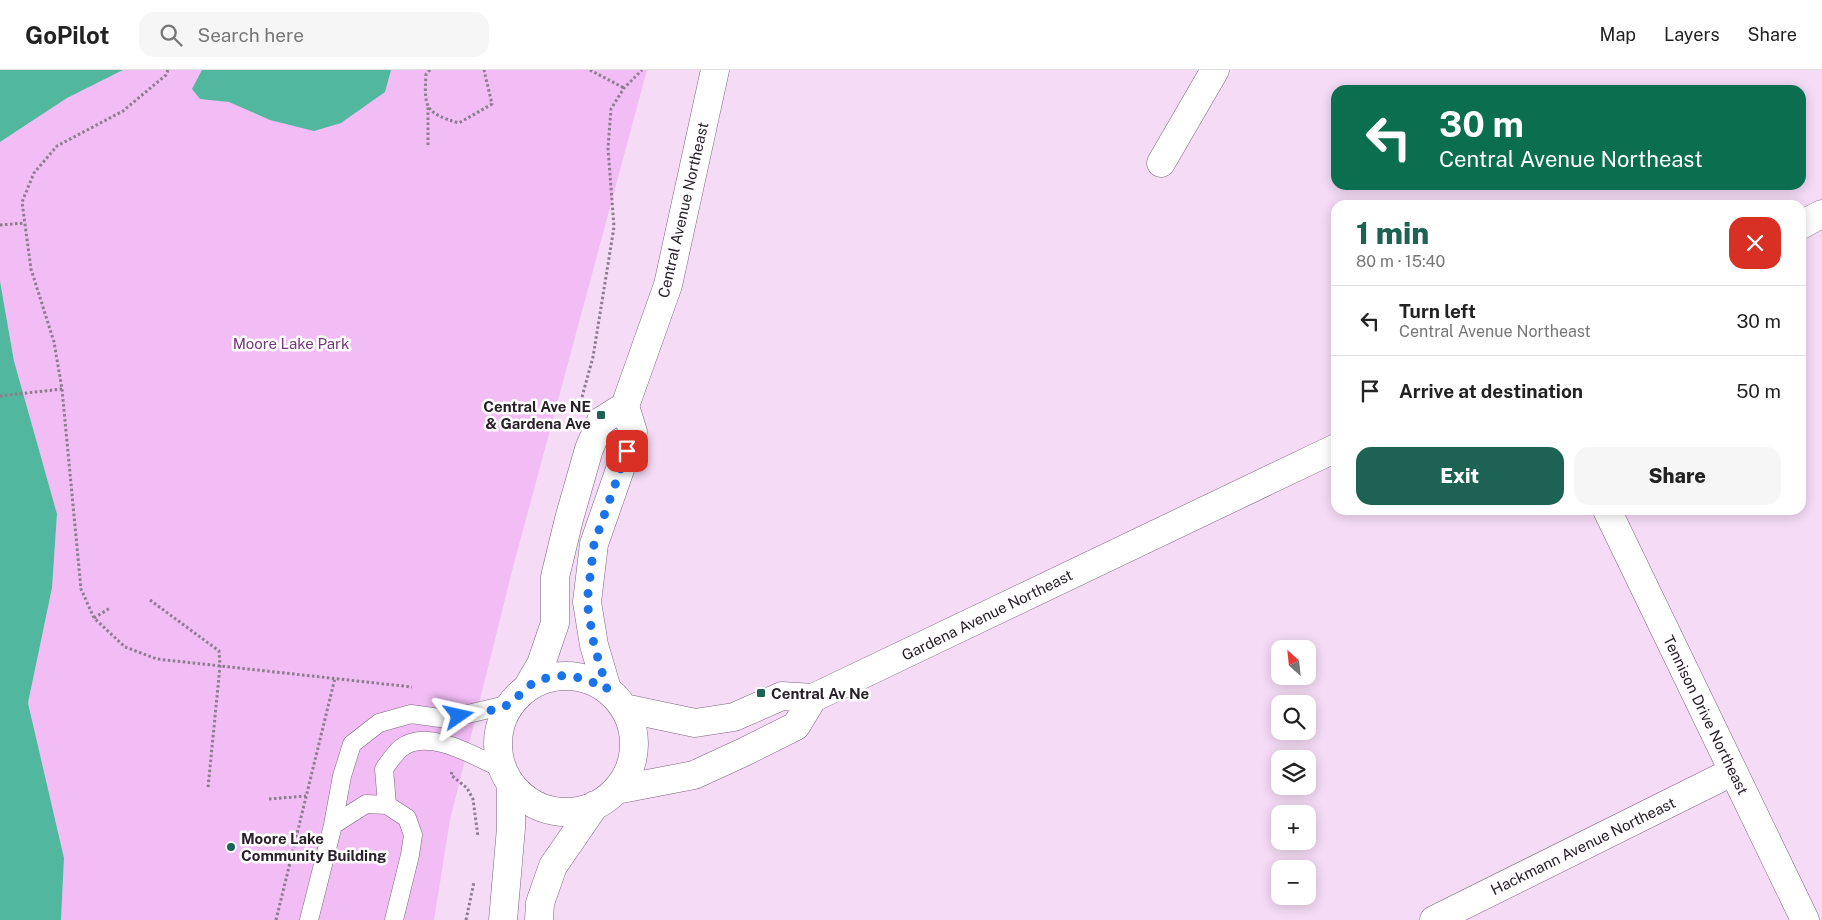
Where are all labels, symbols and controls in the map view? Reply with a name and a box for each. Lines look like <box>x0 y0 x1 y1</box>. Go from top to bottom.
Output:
search box <box>139 12 489 57</box>
text: GoPilot <box>25 21 109 49</box>
icon: search <box>157 21 185 49</box>
text: Search here <box>197 24 304 46</box>
text: Map <box>1600 24 1636 45</box>
text: Layers <box>1664 24 1720 45</box>
text: Share <box>1748 24 1797 45</box>
text: 30 m <box>1439 104 1524 145</box>
icon: left <box>1356 105 1421 170</box>
street label: Central Avenue Northeast <box>654 120 712 300</box>
text: Central Avenue Northeast <box>1439 146 1703 172</box>
text: 1 min <box>1356 215 1429 251</box>
button: close <box>1729 217 1781 269</box>
text: 80 m · 15:40 <box>1356 252 1445 271</box>
text: Turn left <box>1399 300 1476 322</box>
icon: left <box>1356 307 1384 335</box>
text: 30 m <box>1736 310 1781 332</box>
text: Central Avenue Northeast <box>1399 322 1591 341</box>
park label: Moore Lake Park <box>233 335 349 352</box>
icon: arrive <box>1356 377 1384 405</box>
text: Arrive at destination <box>1399 380 1583 402</box>
text: 50 m <box>1736 380 1781 402</box>
place label: Central Ave NE & Gardena Ave <box>483 398 591 432</box>
marker: Central Ave NE & Gardena Ave <box>595 409 607 421</box>
pin <box>606 430 648 472</box>
icon: arrive <box>613 437 641 465</box>
button: Exit <box>1356 447 1564 505</box>
button: Share <box>1574 447 1781 505</box>
street label: Gardena Avenue Northeast <box>899 566 1075 664</box>
street label: Tennison Drive Northeast <box>1660 633 1752 797</box>
north arrow <box>1271 640 1316 685</box>
map controls <box>1271 640 1316 905</box>
place label: Central Av Ne <box>771 685 869 702</box>
marker: Central Av Ne <box>755 687 767 699</box>
position arrow <box>432 689 484 741</box>
button: search <box>1271 695 1316 740</box>
button: layers <box>1271 750 1316 795</box>
street label: Hackmann Avenue Northeast <box>1488 794 1678 898</box>
button: + <box>1271 805 1316 850</box>
place label: Moore Lake Community Building <box>241 830 387 864</box>
marker: Moore Lake Community Building <box>225 841 237 853</box>
button: − <box>1271 860 1316 905</box>

